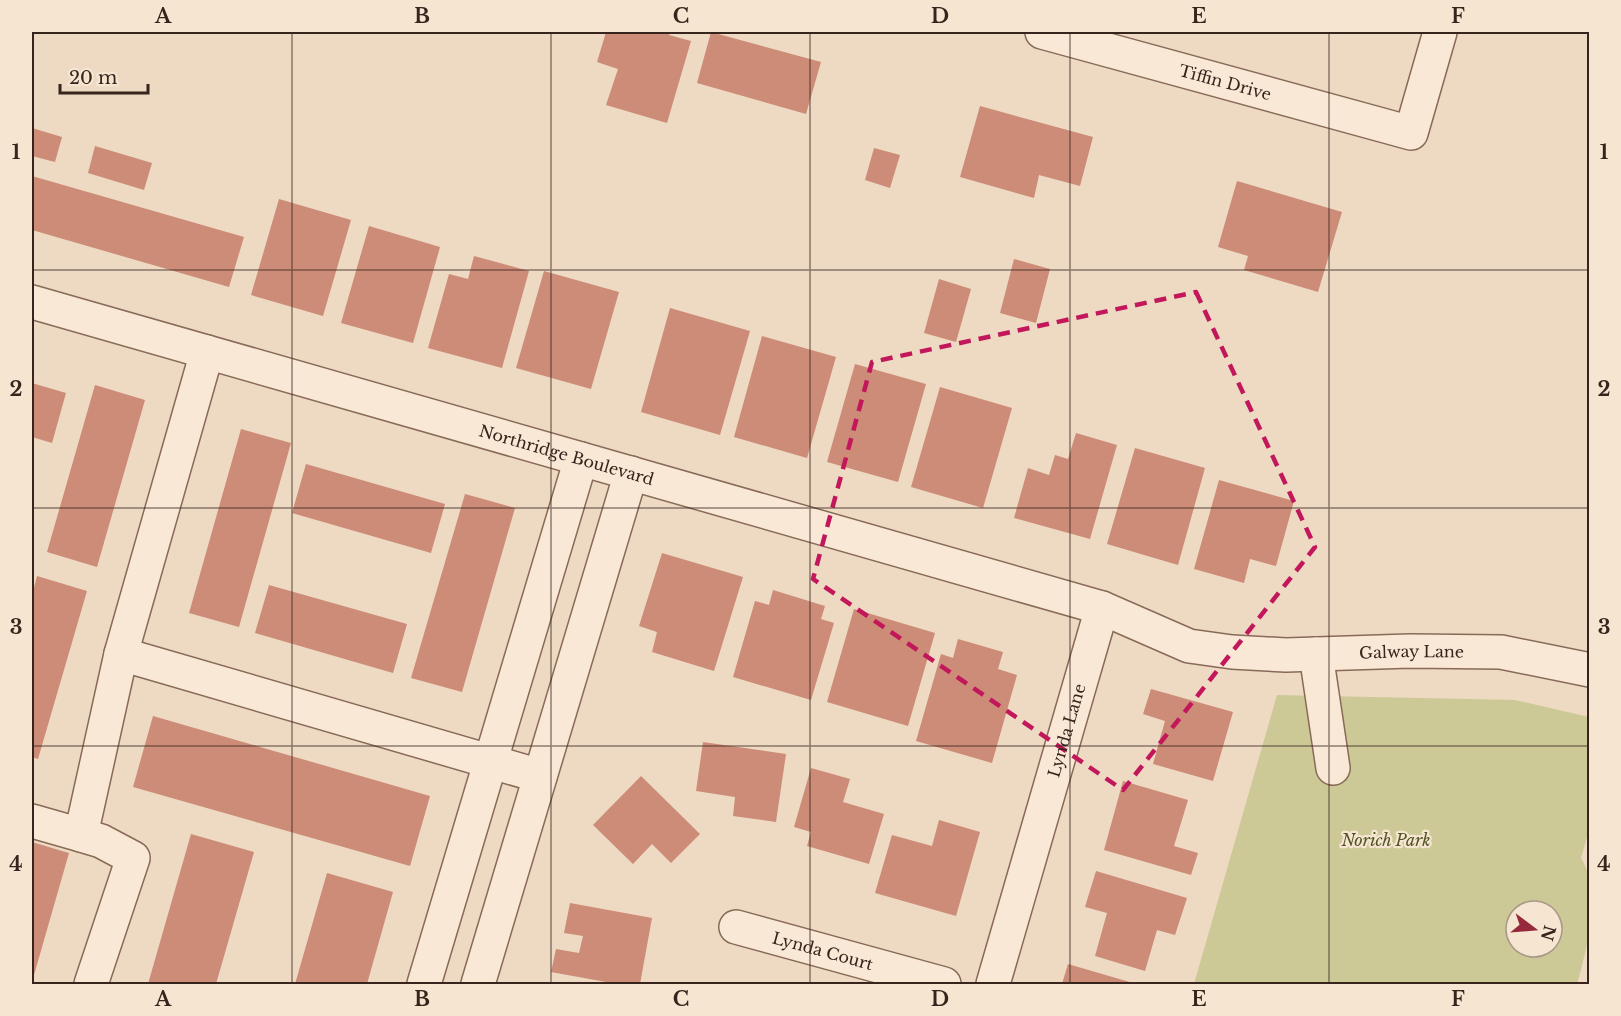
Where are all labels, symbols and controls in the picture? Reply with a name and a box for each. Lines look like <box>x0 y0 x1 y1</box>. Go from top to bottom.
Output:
text: A <box>154 4 172 28</box>
text: B <box>414 4 430 28</box>
text: C <box>673 4 689 28</box>
text: D <box>931 4 949 28</box>
text: E <box>1191 4 1207 28</box>
text: F <box>1451 4 1465 28</box>
scale bar <box>60 57 148 95</box>
street label: Tiffin Drive <box>1177 60 1274 104</box>
text: 20 m <box>69 67 117 89</box>
text: 1 <box>12 140 21 164</box>
text: 1 <box>1600 140 1609 164</box>
text: 2 <box>9 377 23 401</box>
text: 2 <box>1597 377 1611 401</box>
street label: Northridge Boulevard <box>477 420 656 489</box>
text: 3 <box>10 615 22 639</box>
text: 3 <box>1598 615 1610 639</box>
street label: Galway Lane <box>1359 641 1464 663</box>
street label: Lynda Lane <box>1043 681 1090 780</box>
park label: Norich Park <box>1340 830 1431 850</box>
text: 4 <box>9 852 23 876</box>
text: 4 <box>1597 852 1611 876</box>
north arrow <box>1504 899 1564 959</box>
text: N <box>1537 923 1560 943</box>
street label: Lynda Court <box>770 927 875 974</box>
text: A <box>154 987 172 1011</box>
text: B <box>414 987 430 1011</box>
text: C <box>673 987 689 1011</box>
text: D <box>931 987 949 1011</box>
text: E <box>1191 987 1207 1011</box>
text: F <box>1451 987 1465 1011</box>

